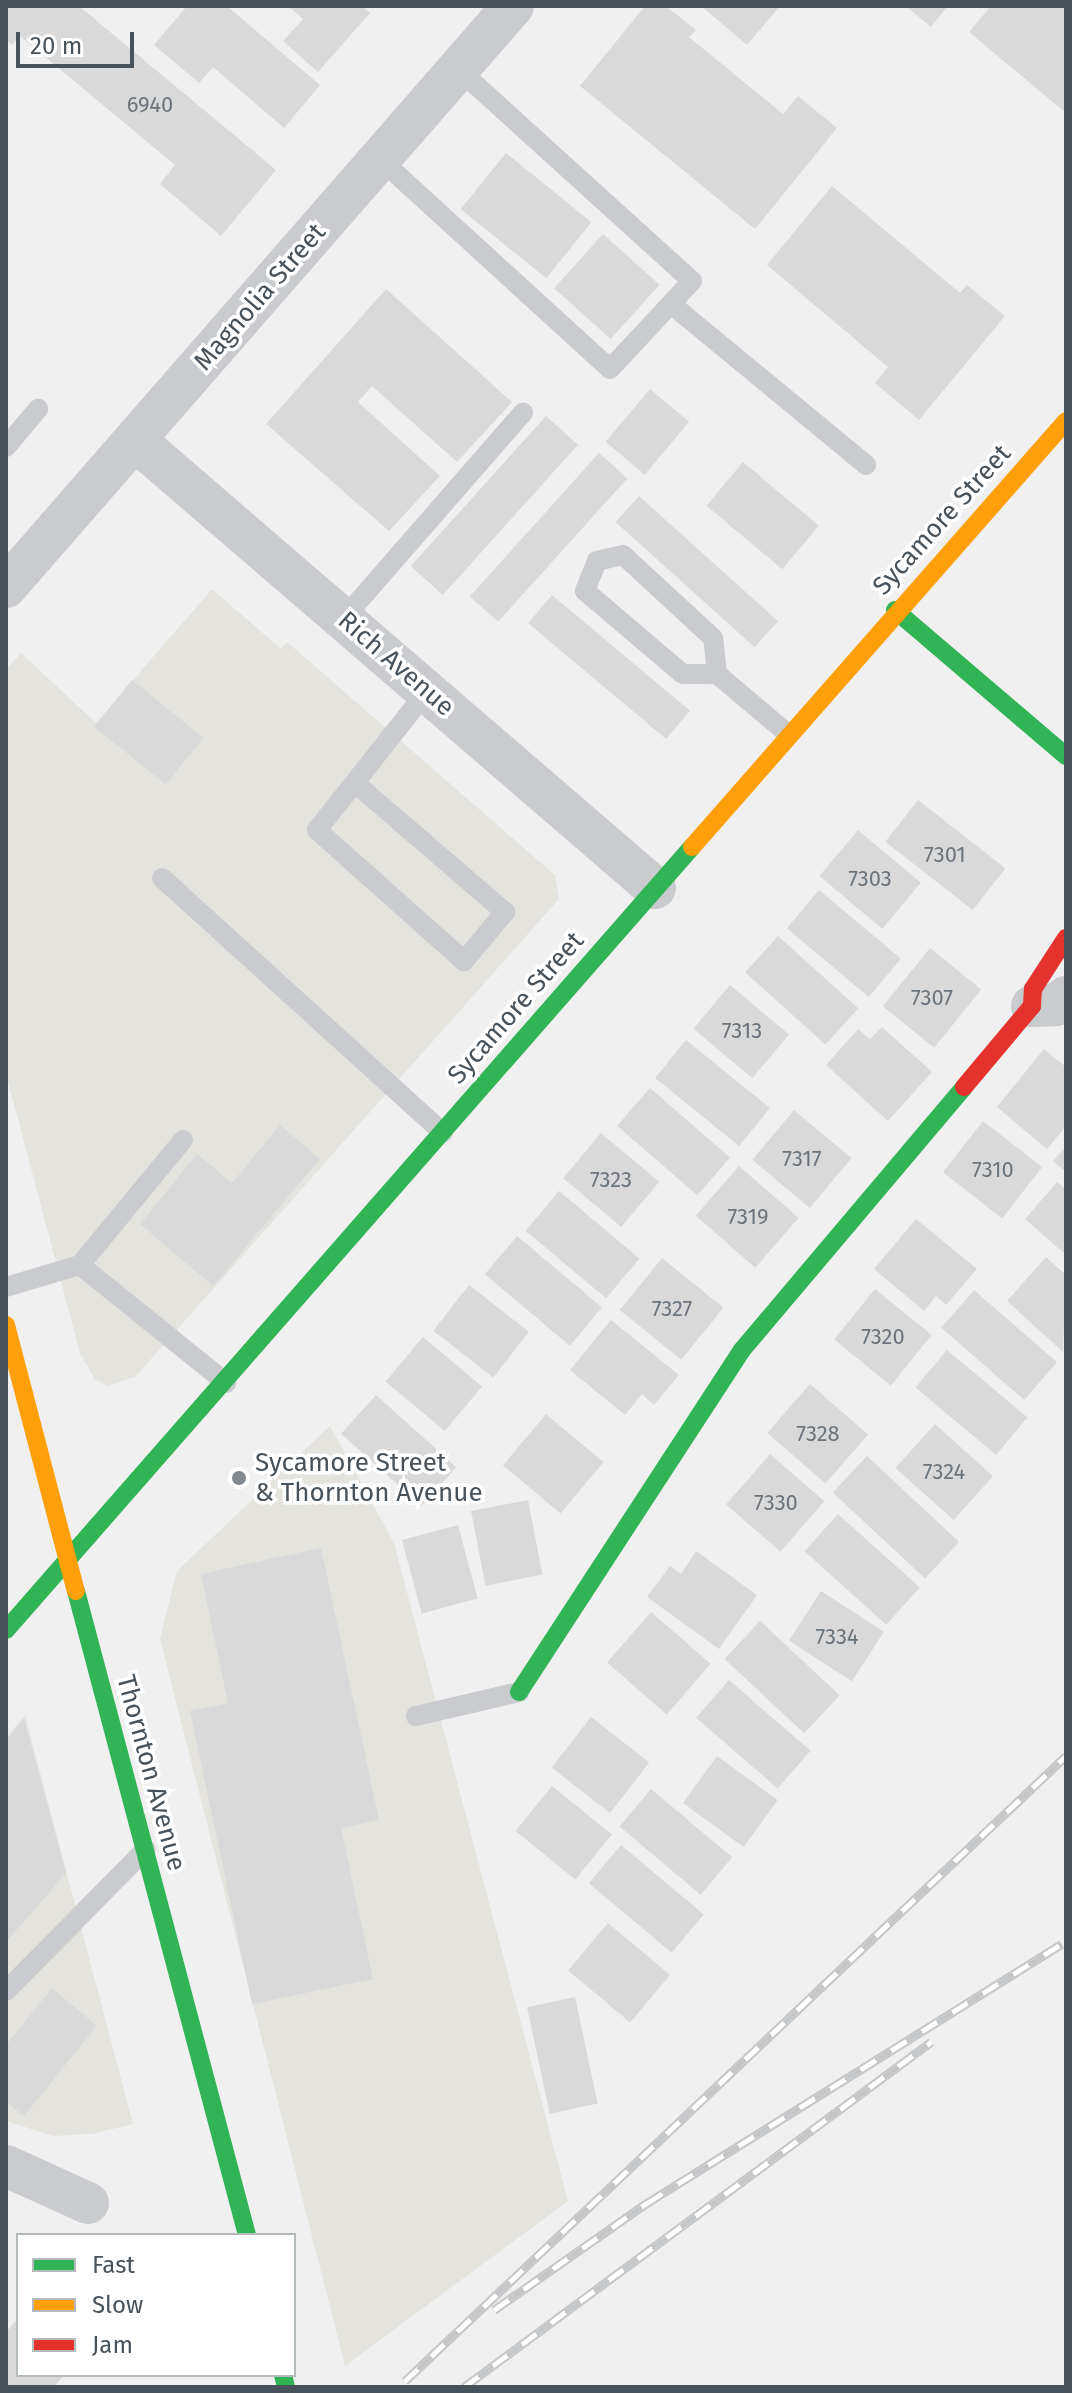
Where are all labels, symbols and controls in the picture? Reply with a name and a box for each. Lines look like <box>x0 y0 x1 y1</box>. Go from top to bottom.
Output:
scale bar <box>20 16 138 66</box>
text: 20 m <box>30 32 82 60</box>
house number: 6940 <box>127 92 173 118</box>
street label: Magnolia Street <box>188 217 332 377</box>
street label: Sycamore Street <box>866 439 1018 601</box>
street label: Rich Avenue <box>331 605 461 723</box>
house number: 7301 <box>924 842 966 868</box>
house number: 7303 <box>848 866 892 892</box>
street label: Sycamore Street <box>441 926 591 1090</box>
house number: 7307 <box>911 985 953 1011</box>
house number: 7313 <box>722 1018 762 1044</box>
house number: 7317 <box>782 1146 822 1172</box>
house number: 7310 <box>972 1157 1014 1183</box>
house number: 7323 <box>590 1167 632 1193</box>
house number: 7319 <box>727 1204 769 1230</box>
house number: 7327 <box>652 1296 692 1322</box>
house number: 7320 <box>861 1324 905 1350</box>
house number: 7328 <box>796 1421 840 1447</box>
place label: Sycamore Street & Thornton Avenue <box>255 1447 483 1508</box>
house number: 7324 <box>923 1459 965 1485</box>
marker: Sycamore Street & Thornton Avenue <box>230 1469 248 1487</box>
house number: 7330 <box>754 1490 798 1516</box>
house number: 7334 <box>815 1624 859 1650</box>
street label: Thornton Avenue <box>110 1672 192 1874</box>
legend <box>16 2233 296 2377</box>
text: Fast <box>92 2251 135 2279</box>
text: Slow <box>92 2291 143 2319</box>
text: Jam <box>92 2331 133 2359</box>

